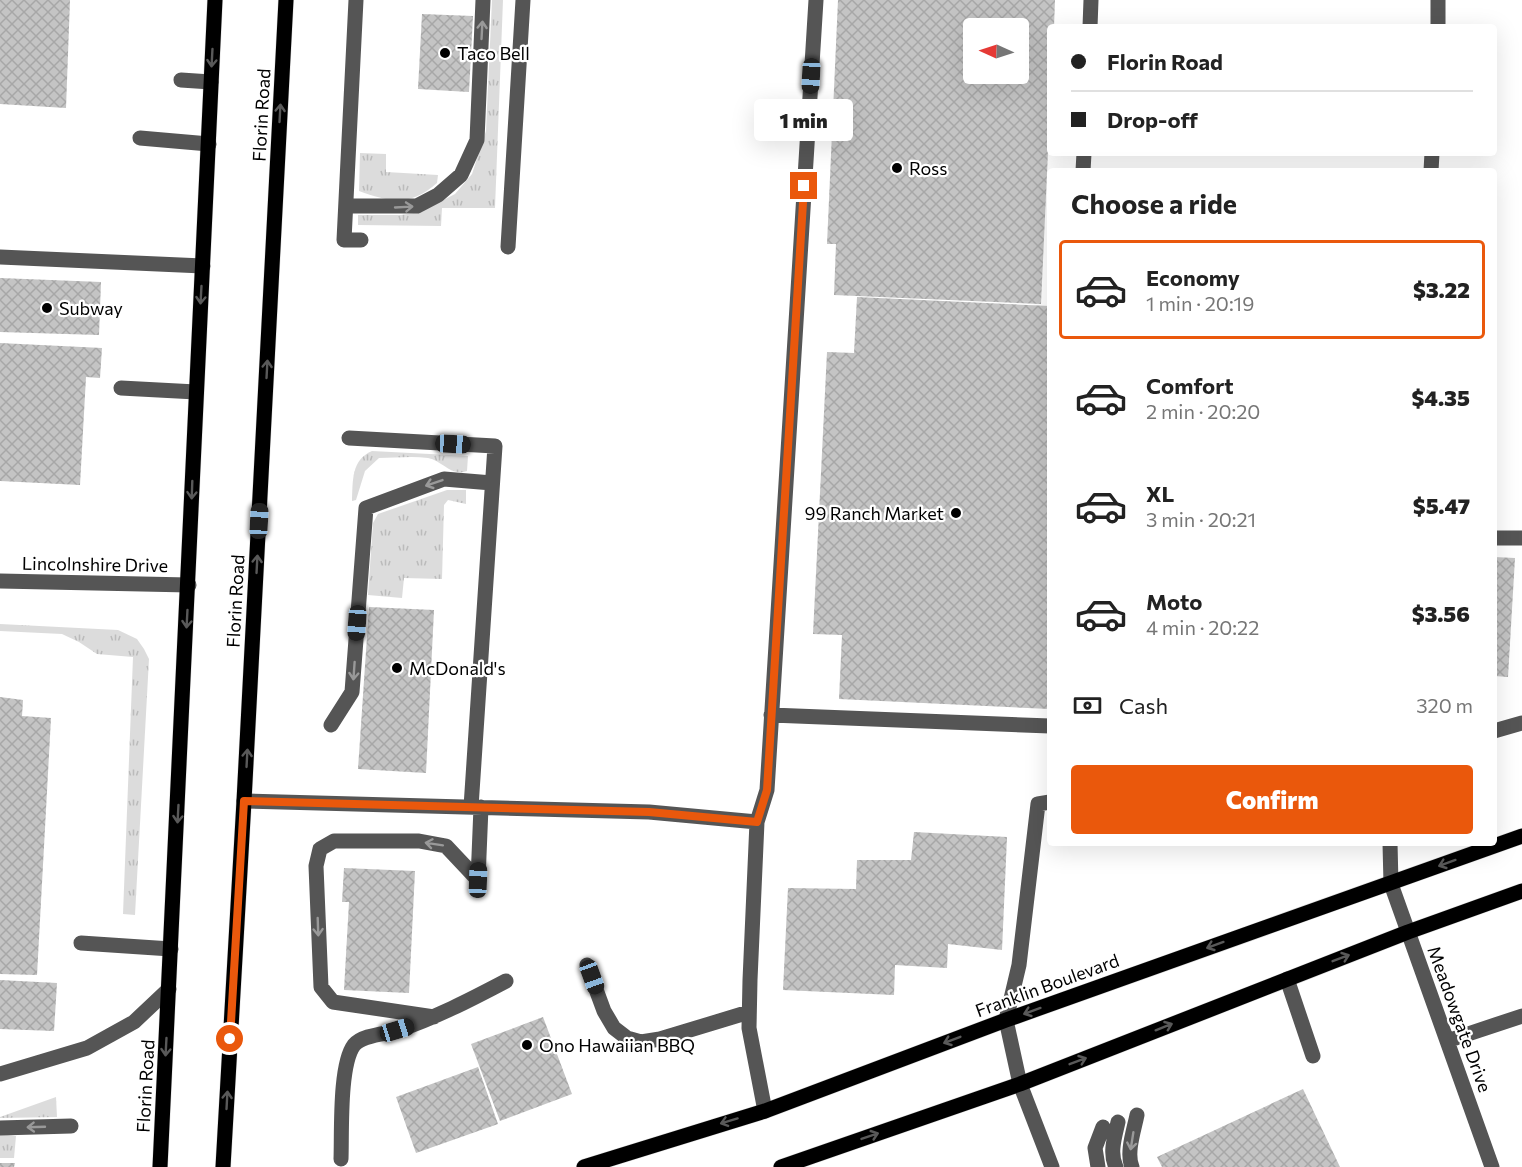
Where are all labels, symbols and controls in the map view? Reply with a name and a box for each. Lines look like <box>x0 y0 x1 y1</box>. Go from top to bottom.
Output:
north arrow <box>963 18 1029 84</box>
map controls <box>963 18 1029 84</box>
one-way arrow <box>476 20 487 40</box>
place label: Taco Bell <box>457 42 530 64</box>
marker: Taco Bell <box>438 46 452 60</box>
one-way arrow <box>207 48 218 68</box>
text: Florin Road <box>1107 48 1223 75</box>
car <box>801 58 821 94</box>
street label: Florin Road <box>248 68 274 162</box>
callout: 1 min <box>754 99 854 141</box>
one-way arrow <box>275 103 286 123</box>
text: Drop-off <box>1107 106 1198 133</box>
text: 1 min <box>779 108 828 132</box>
place label: Ross <box>909 157 947 179</box>
marker: Ross <box>890 161 904 175</box>
route end <box>790 172 817 199</box>
text: Choose a ride <box>1071 187 1237 220</box>
one-way arrow <box>394 201 414 212</box>
icon: car <box>1074 263 1128 317</box>
text: Economy <box>1146 264 1240 291</box>
text: $3.22 <box>1413 276 1470 303</box>
one-way arrow <box>196 285 207 305</box>
text: 1 min · 20:19 <box>1146 291 1254 315</box>
place label: Subway <box>59 297 123 319</box>
marker: Subway <box>40 301 54 315</box>
one-way arrow <box>261 360 272 379</box>
icon: car <box>1074 371 1128 425</box>
text: Comfort <box>1146 372 1234 399</box>
text: $4.35 <box>1412 384 1470 411</box>
text: 2 min · 20:20 <box>1146 399 1260 423</box>
car <box>435 434 471 454</box>
one-way arrow <box>426 478 444 489</box>
one-way arrow <box>187 479 198 499</box>
icon: car <box>1074 479 1128 533</box>
text: XL <box>1146 480 1174 507</box>
text: $5.47 <box>1413 492 1470 519</box>
place label: 99 Ranch Market <box>805 502 944 524</box>
car <box>249 503 269 539</box>
marker: 99 Ranch Market <box>949 506 963 520</box>
text: 3 min · 20:21 <box>1146 507 1256 531</box>
street label: Lincolnshire Drive <box>22 552 168 576</box>
street label: Florin Road <box>222 554 248 648</box>
one-way arrow <box>251 554 262 574</box>
icon: car <box>1074 587 1128 641</box>
text: Moto <box>1146 588 1202 615</box>
text: $3.56 <box>1412 600 1470 627</box>
car <box>347 604 367 642</box>
one-way arrow <box>182 609 193 629</box>
text: 4 min · 20:22 <box>1146 615 1259 639</box>
place label: McDonald's <box>409 657 506 679</box>
one-way arrow <box>348 661 359 681</box>
marker: McDonald's <box>390 661 404 675</box>
icon: cash <box>1071 689 1104 722</box>
text: Cash <box>1119 692 1168 719</box>
text: 320 m <box>1416 693 1473 717</box>
one-way arrow <box>241 749 252 769</box>
button: Confirm <box>1071 765 1473 834</box>
one-way arrow <box>172 803 183 823</box>
one-way arrow <box>425 838 445 849</box>
one-way arrow <box>1439 859 1457 870</box>
car <box>468 862 488 898</box>
one-way arrow <box>313 917 324 936</box>
one-way arrow <box>1206 940 1225 951</box>
street label: Meadowgate Drive <box>1423 943 1497 1095</box>
street label: Franklin Boulevard <box>972 949 1122 1021</box>
one-way arrow <box>1331 951 1350 962</box>
car <box>577 957 607 997</box>
one-way arrow <box>1023 1006 1042 1017</box>
car <box>377 1016 417 1044</box>
one-way arrow <box>1154 1021 1173 1032</box>
route start <box>216 1025 243 1052</box>
place label: Ono Hawaiian BBQ <box>539 1034 695 1056</box>
one-way arrow <box>943 1036 962 1047</box>
one-way arrow <box>160 1037 172 1057</box>
marker: Ono Hawaiian BBQ <box>520 1038 534 1052</box>
street label: Florin Road <box>132 1039 158 1133</box>
one-way arrow <box>1068 1055 1087 1066</box>
one-way arrow <box>221 1090 232 1110</box>
one-way arrow <box>720 1116 739 1127</box>
one-way arrow <box>26 1122 46 1133</box>
one-way arrow <box>860 1130 879 1141</box>
one-way arrow <box>1127 1131 1138 1151</box>

